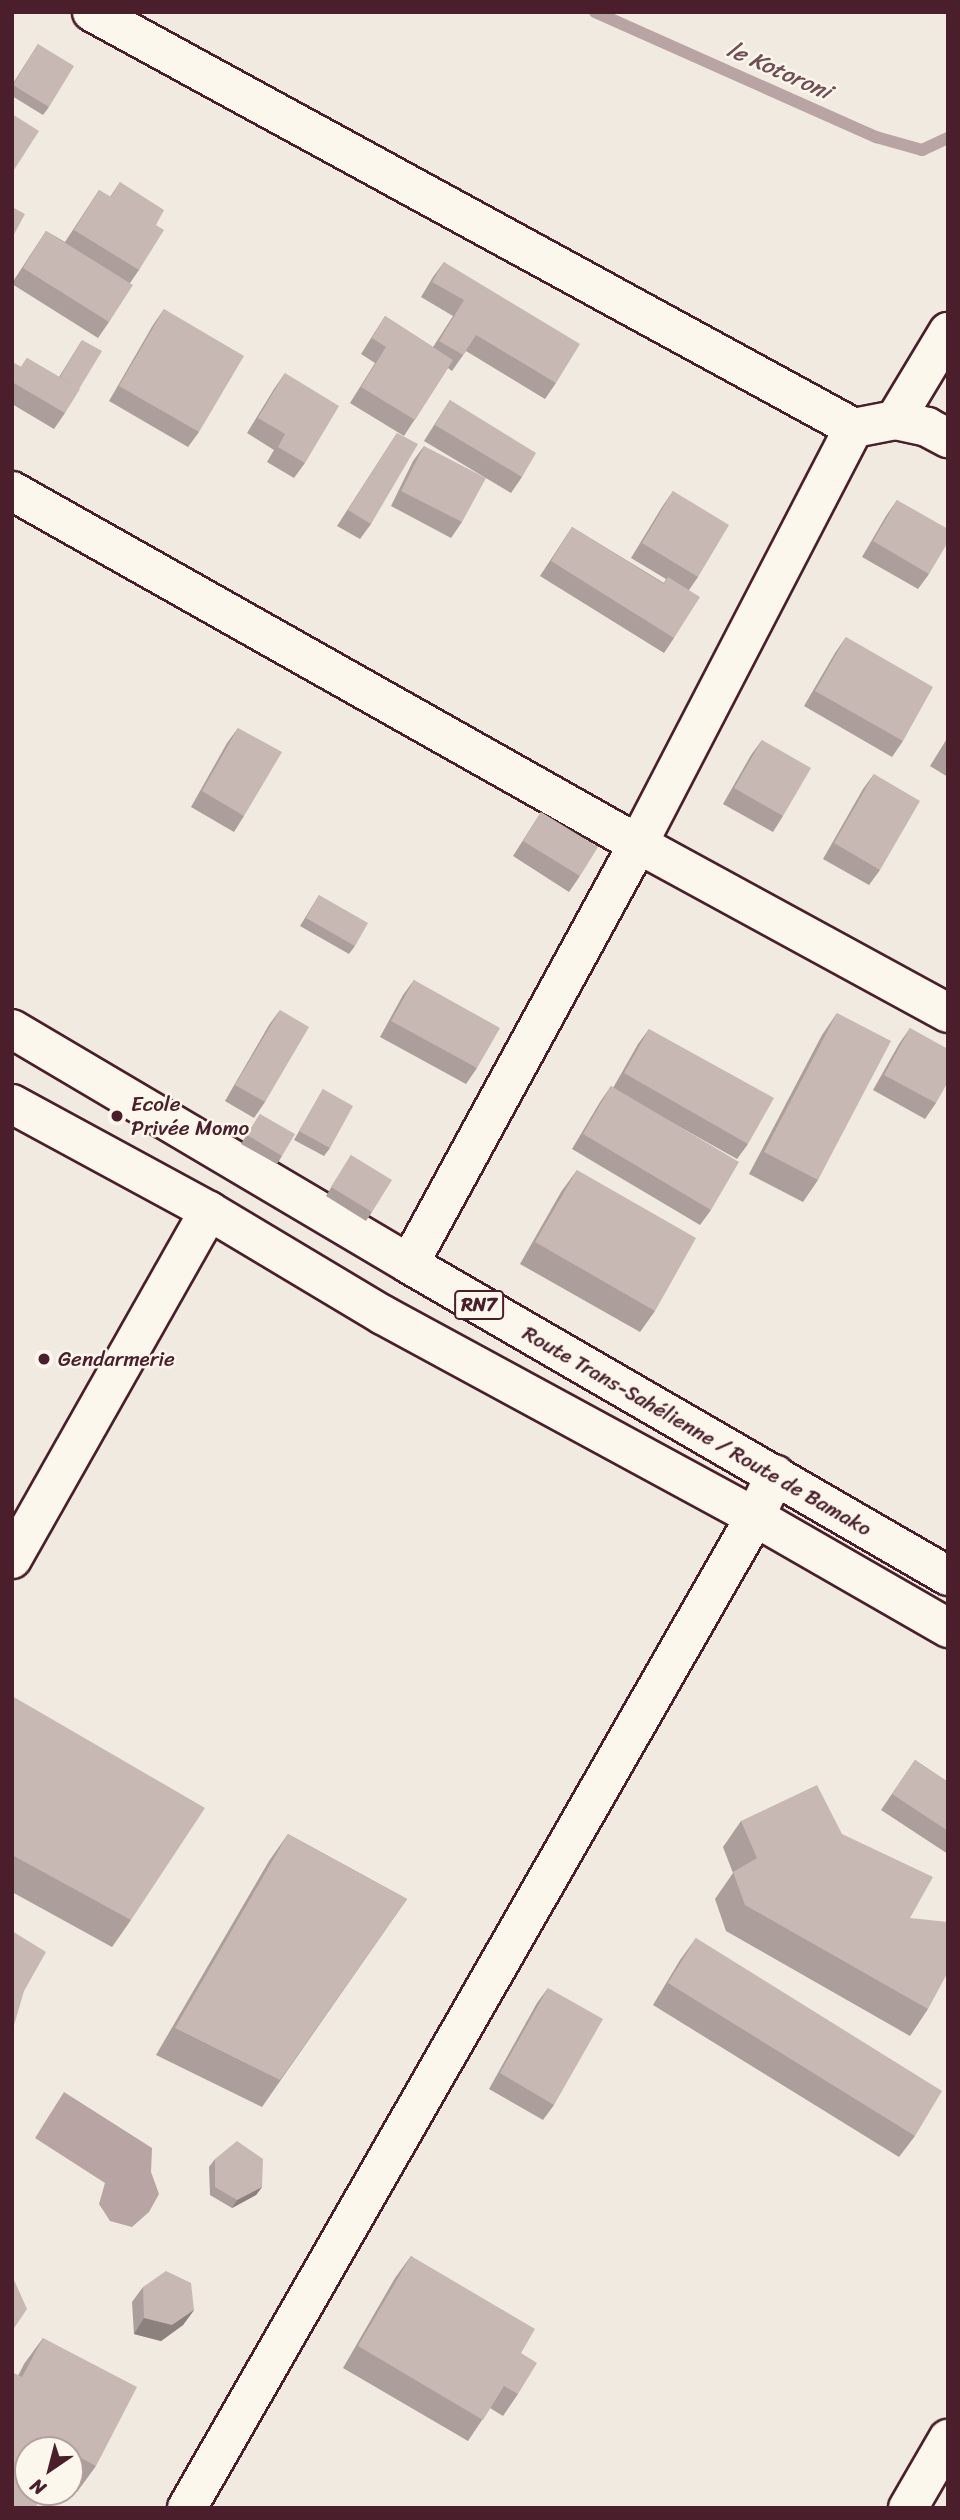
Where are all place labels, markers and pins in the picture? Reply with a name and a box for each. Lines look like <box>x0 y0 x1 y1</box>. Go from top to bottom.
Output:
place label: Ecole Privée Momo <box>131 1091 250 1141</box>
marker: Ecole Privée Momo <box>109 1108 125 1124</box>
place label: Gendarmerie <box>58 1346 175 1372</box>
marker: Gendarmerie <box>36 1351 52 1367</box>

